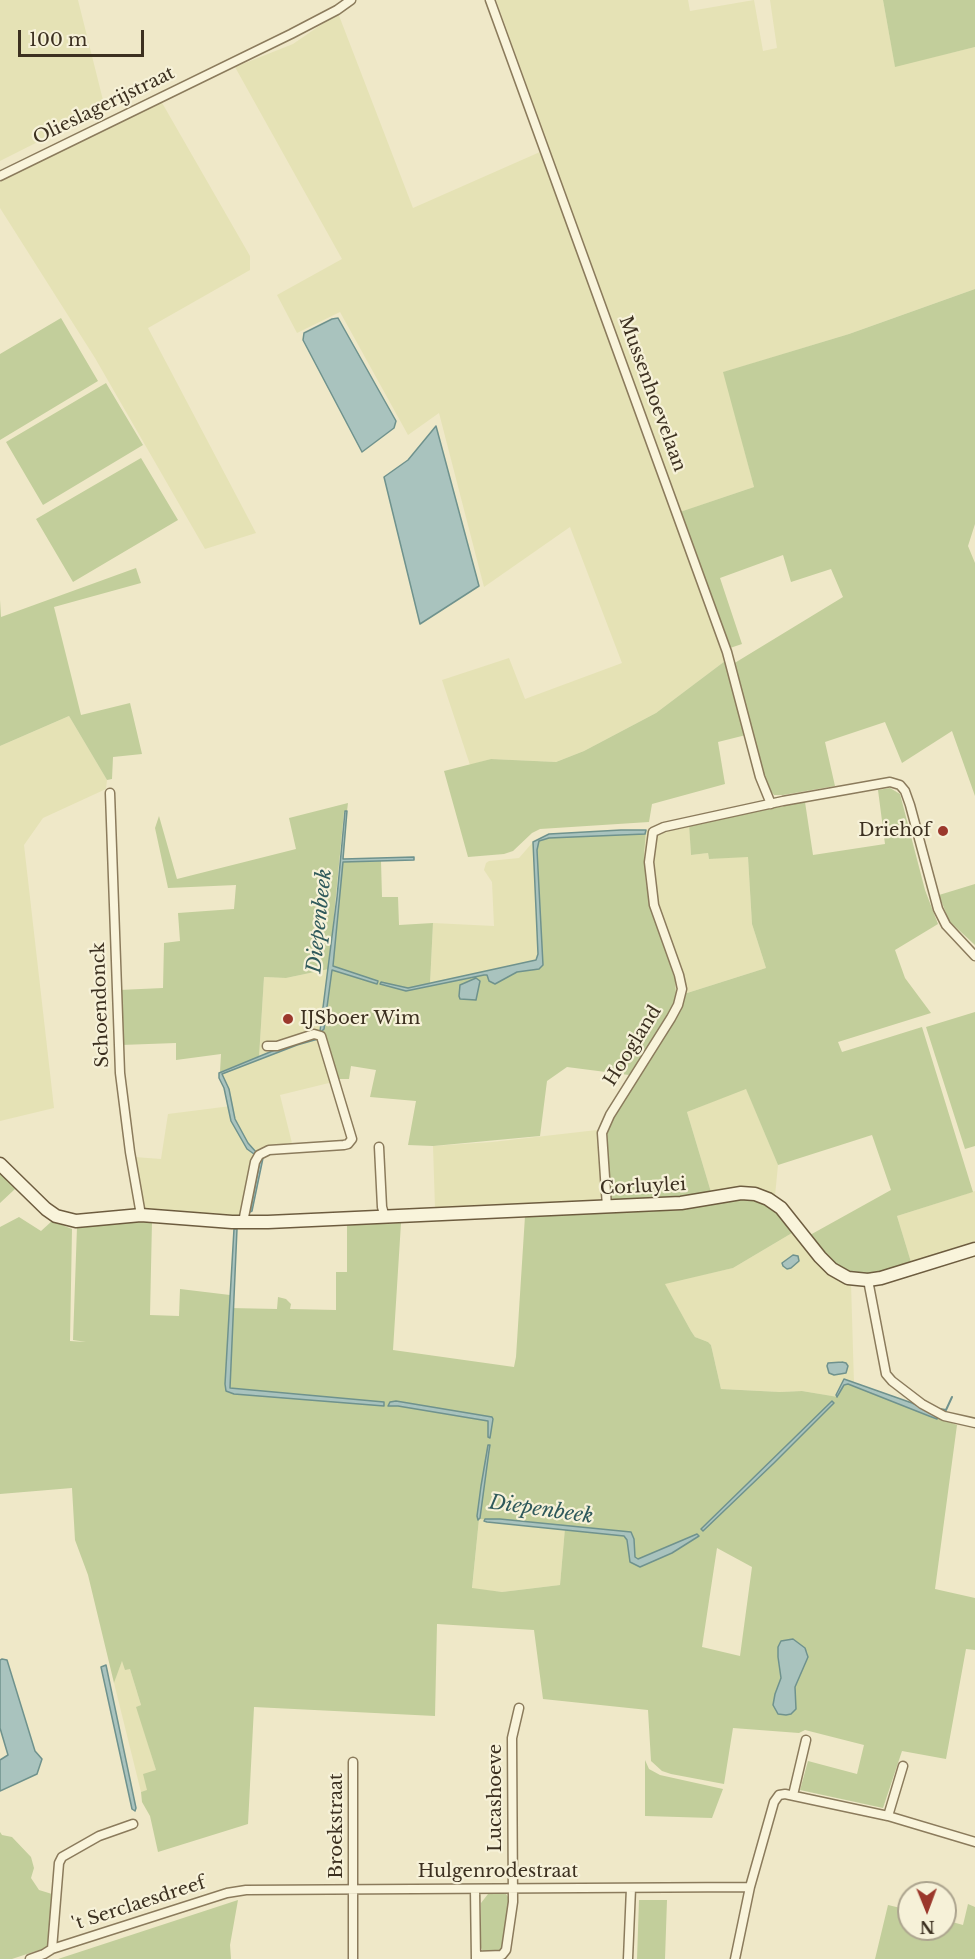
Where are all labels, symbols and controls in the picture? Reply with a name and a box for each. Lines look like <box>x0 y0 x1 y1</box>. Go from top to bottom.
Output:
scale bar <box>21 18 147 56</box>
text: 100 m <box>29 29 87 51</box>
street label: Olieslagerijstraat <box>30 62 178 150</box>
street label: Mussenhoevelaan <box>614 313 690 475</box>
place label: Driehof <box>858 820 931 842</box>
marker: Driehof <box>936 824 950 838</box>
water label: Diepenbeek <box>303 868 337 974</box>
street label: Schoendonck <box>88 942 114 1068</box>
street label: Hoogland <box>600 1002 666 1090</box>
place label: IJSboer Wim <box>300 1008 420 1030</box>
marker: IJSboer Wim <box>281 1012 295 1026</box>
street label: Corluylei <box>599 1174 687 1200</box>
water label: Diepenbeek <box>487 1491 595 1529</box>
street label: Lucashoeve <box>485 1744 507 1852</box>
street label: Broekstraat <box>326 1773 348 1879</box>
street label: Hulgenrodestraat <box>418 1861 578 1883</box>
street label: 't Serclaesdreef <box>70 1872 208 1936</box>
north arrow <box>897 1881 957 1941</box>
text: N <box>920 1917 935 1937</box>

